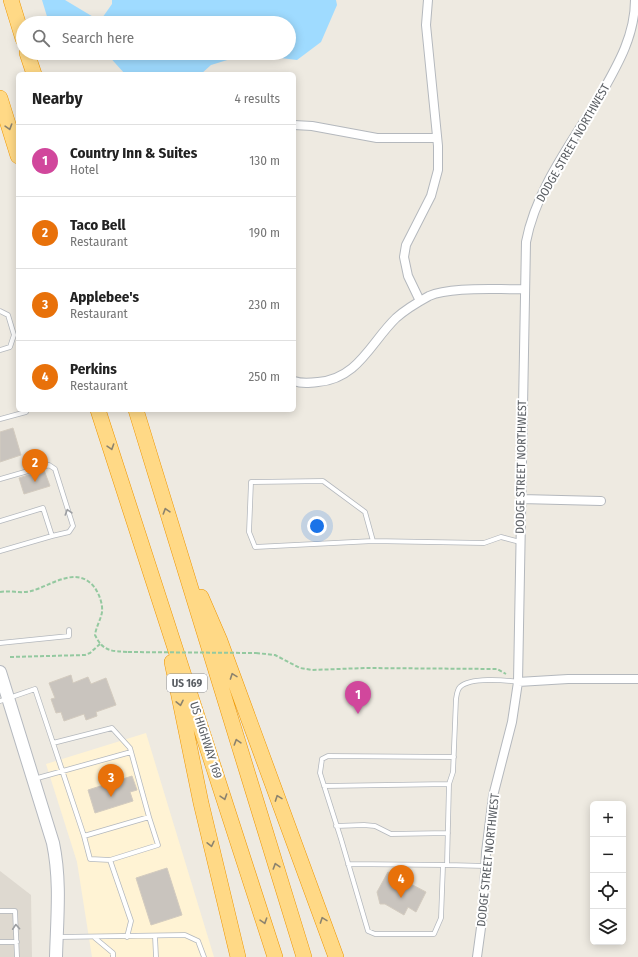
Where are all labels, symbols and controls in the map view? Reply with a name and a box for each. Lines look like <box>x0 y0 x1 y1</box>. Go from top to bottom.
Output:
search box <box>16 16 296 60</box>
icon: search <box>30 27 52 49</box>
text: Search here <box>62 29 134 47</box>
street label: DODGE STREET NORTHWEST <box>533 81 613 204</box>
text: Nearby <box>32 88 83 109</box>
text: 4 results <box>234 91 280 106</box>
one-way arrow <box>4 123 13 130</box>
text: Country Inn & Suites <box>70 144 197 162</box>
text: 1 <box>42 153 48 168</box>
text: 130 m <box>249 153 280 168</box>
text: Hotel <box>70 162 99 177</box>
text: Taco Bell <box>70 216 126 234</box>
text: 2 <box>42 225 48 240</box>
text: 190 m <box>249 225 280 240</box>
text: Restaurant <box>70 234 128 249</box>
text: Applebee's <box>70 288 139 306</box>
text: 3 <box>42 297 48 312</box>
text: 230 m <box>249 297 280 312</box>
text: Restaurant <box>70 306 128 321</box>
text: Perkins <box>70 360 117 378</box>
text: 4 <box>42 369 48 384</box>
text: 250 m <box>248 369 280 384</box>
text: Restaurant <box>70 378 128 393</box>
street label: DODGE STREET NORTHWEST <box>513 399 529 534</box>
one-way arrow <box>106 443 114 450</box>
pin: 2 <box>22 449 48 482</box>
one-way arrow <box>162 508 171 515</box>
one-way arrow <box>64 509 73 516</box>
your location <box>307 516 327 536</box>
one-way arrow <box>230 673 238 680</box>
road number: US 169 <box>167 674 207 692</box>
pin: 1 <box>345 681 371 714</box>
one-way arrow <box>176 700 184 706</box>
street label: US HIGHWAY 169 <box>187 700 225 780</box>
one-way arrow <box>233 739 242 746</box>
pin: 3 <box>98 764 124 797</box>
street label: DODGE STREET NORTHWEST <box>474 792 502 927</box>
one-way arrow <box>219 794 228 801</box>
one-way arrow <box>274 795 283 802</box>
map controls <box>590 801 626 945</box>
button: + <box>590 801 626 837</box>
button: − <box>590 837 626 873</box>
one-way arrow <box>206 841 214 847</box>
one-way arrow <box>272 863 281 870</box>
pin: 4 <box>388 865 414 898</box>
button: locate <box>590 873 626 909</box>
button: layers <box>590 909 626 945</box>
one-way arrow <box>259 917 267 924</box>
one-way arrow <box>319 917 328 924</box>
one-way arrow <box>11 924 20 930</box>

